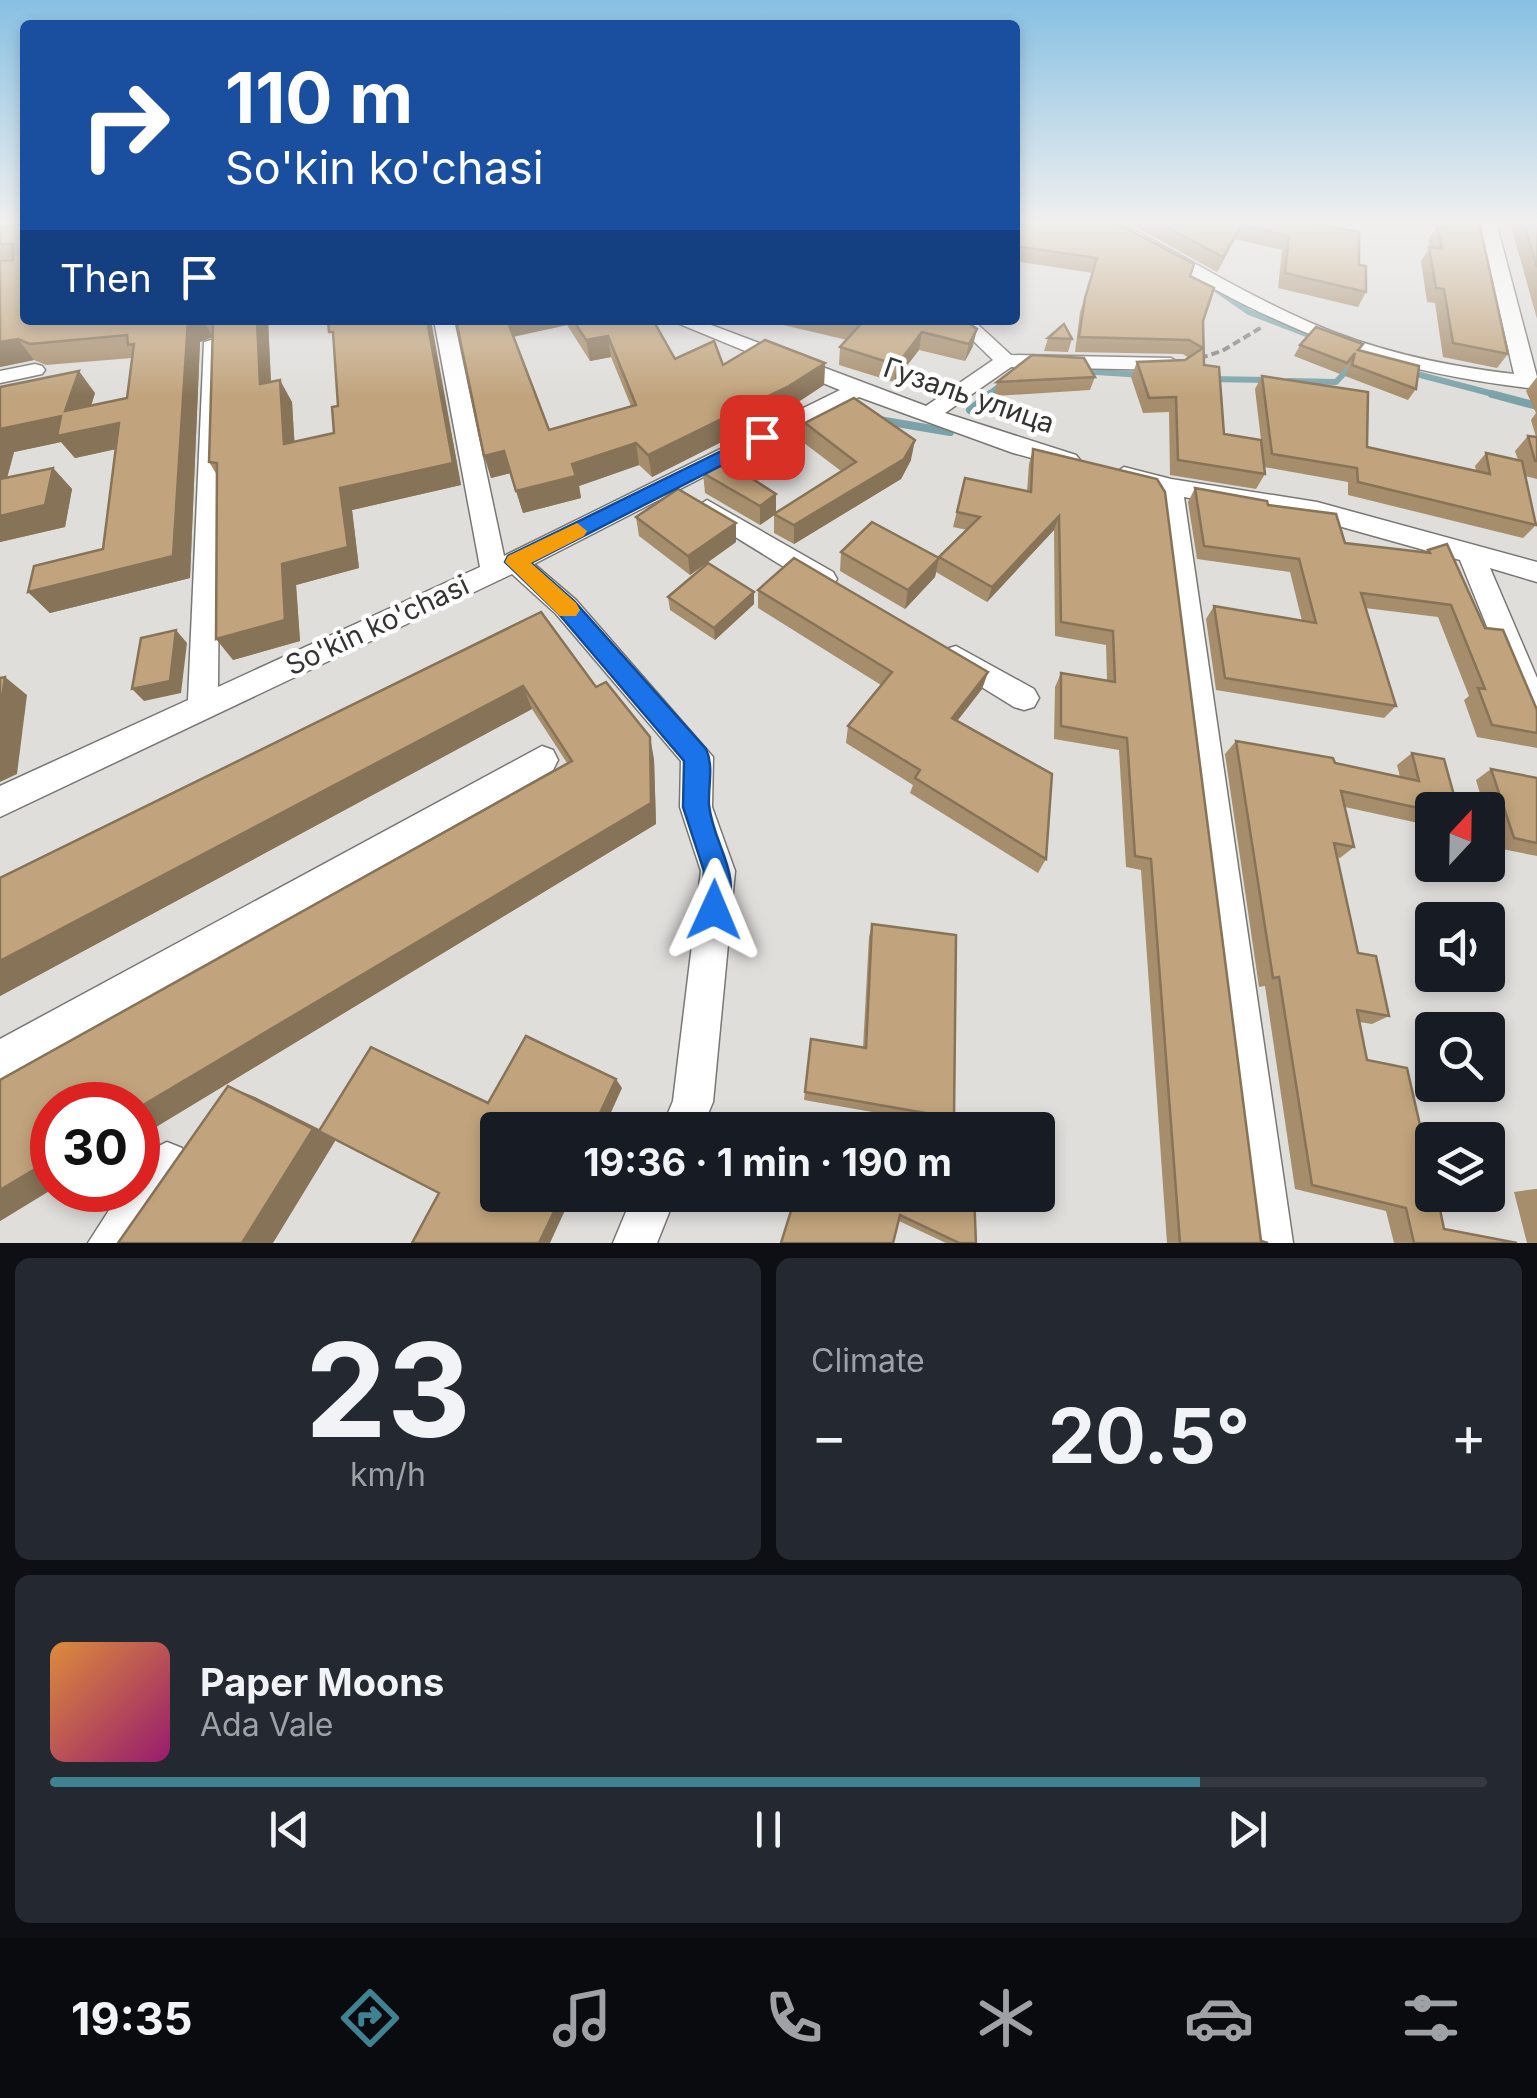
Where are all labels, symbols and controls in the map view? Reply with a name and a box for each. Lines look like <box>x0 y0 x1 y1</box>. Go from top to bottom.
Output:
text: 110 m <box>225 55 413 140</box>
icon: right <box>60 60 190 190</box>
text: So'kin ko'chasi <box>225 140 544 195</box>
icon: arrive <box>172 250 227 305</box>
text: Then <box>60 255 152 301</box>
street label: Гузаль улица <box>879 350 1059 440</box>
pin <box>720 395 805 480</box>
icon: arrive <box>735 410 790 465</box>
street label: So'kin ko'chasi <box>280 568 474 682</box>
north arrow <box>1415 792 1505 882</box>
map controls <box>1415 792 1505 1212</box>
position arrow <box>662 858 766 962</box>
button: sound <box>1415 902 1505 992</box>
button: search <box>1415 1012 1505 1102</box>
speed limit sign: 30 <box>30 1082 160 1212</box>
button: layers <box>1415 1122 1505 1212</box>
text: 19:36 · 1 min · 190 m <box>583 1139 952 1185</box>
text: 23 <box>305 1311 471 1468</box>
text: Climate <box>811 1341 925 1380</box>
text: 20.5° <box>1048 1390 1250 1481</box>
text: − <box>811 1403 847 1469</box>
text: + <box>1451 1403 1487 1469</box>
text: km/h <box>350 1455 426 1494</box>
text: Paper Moons <box>200 1659 444 1705</box>
text: Ada Vale <box>200 1705 333 1744</box>
icon: previous <box>262 1802 317 1857</box>
icon: pause <box>741 1802 796 1857</box>
icon: next <box>1220 1802 1275 1857</box>
icon: directions <box>335 1983 405 2053</box>
icon: music <box>547 1983 617 2053</box>
icon: phone <box>759 1983 829 2053</box>
icon: climate <box>971 1983 1041 2053</box>
icon: car <box>1184 1983 1254 2053</box>
icon: filters <box>1396 1983 1466 2053</box>
text: 19:35 <box>71 1991 193 2046</box>

